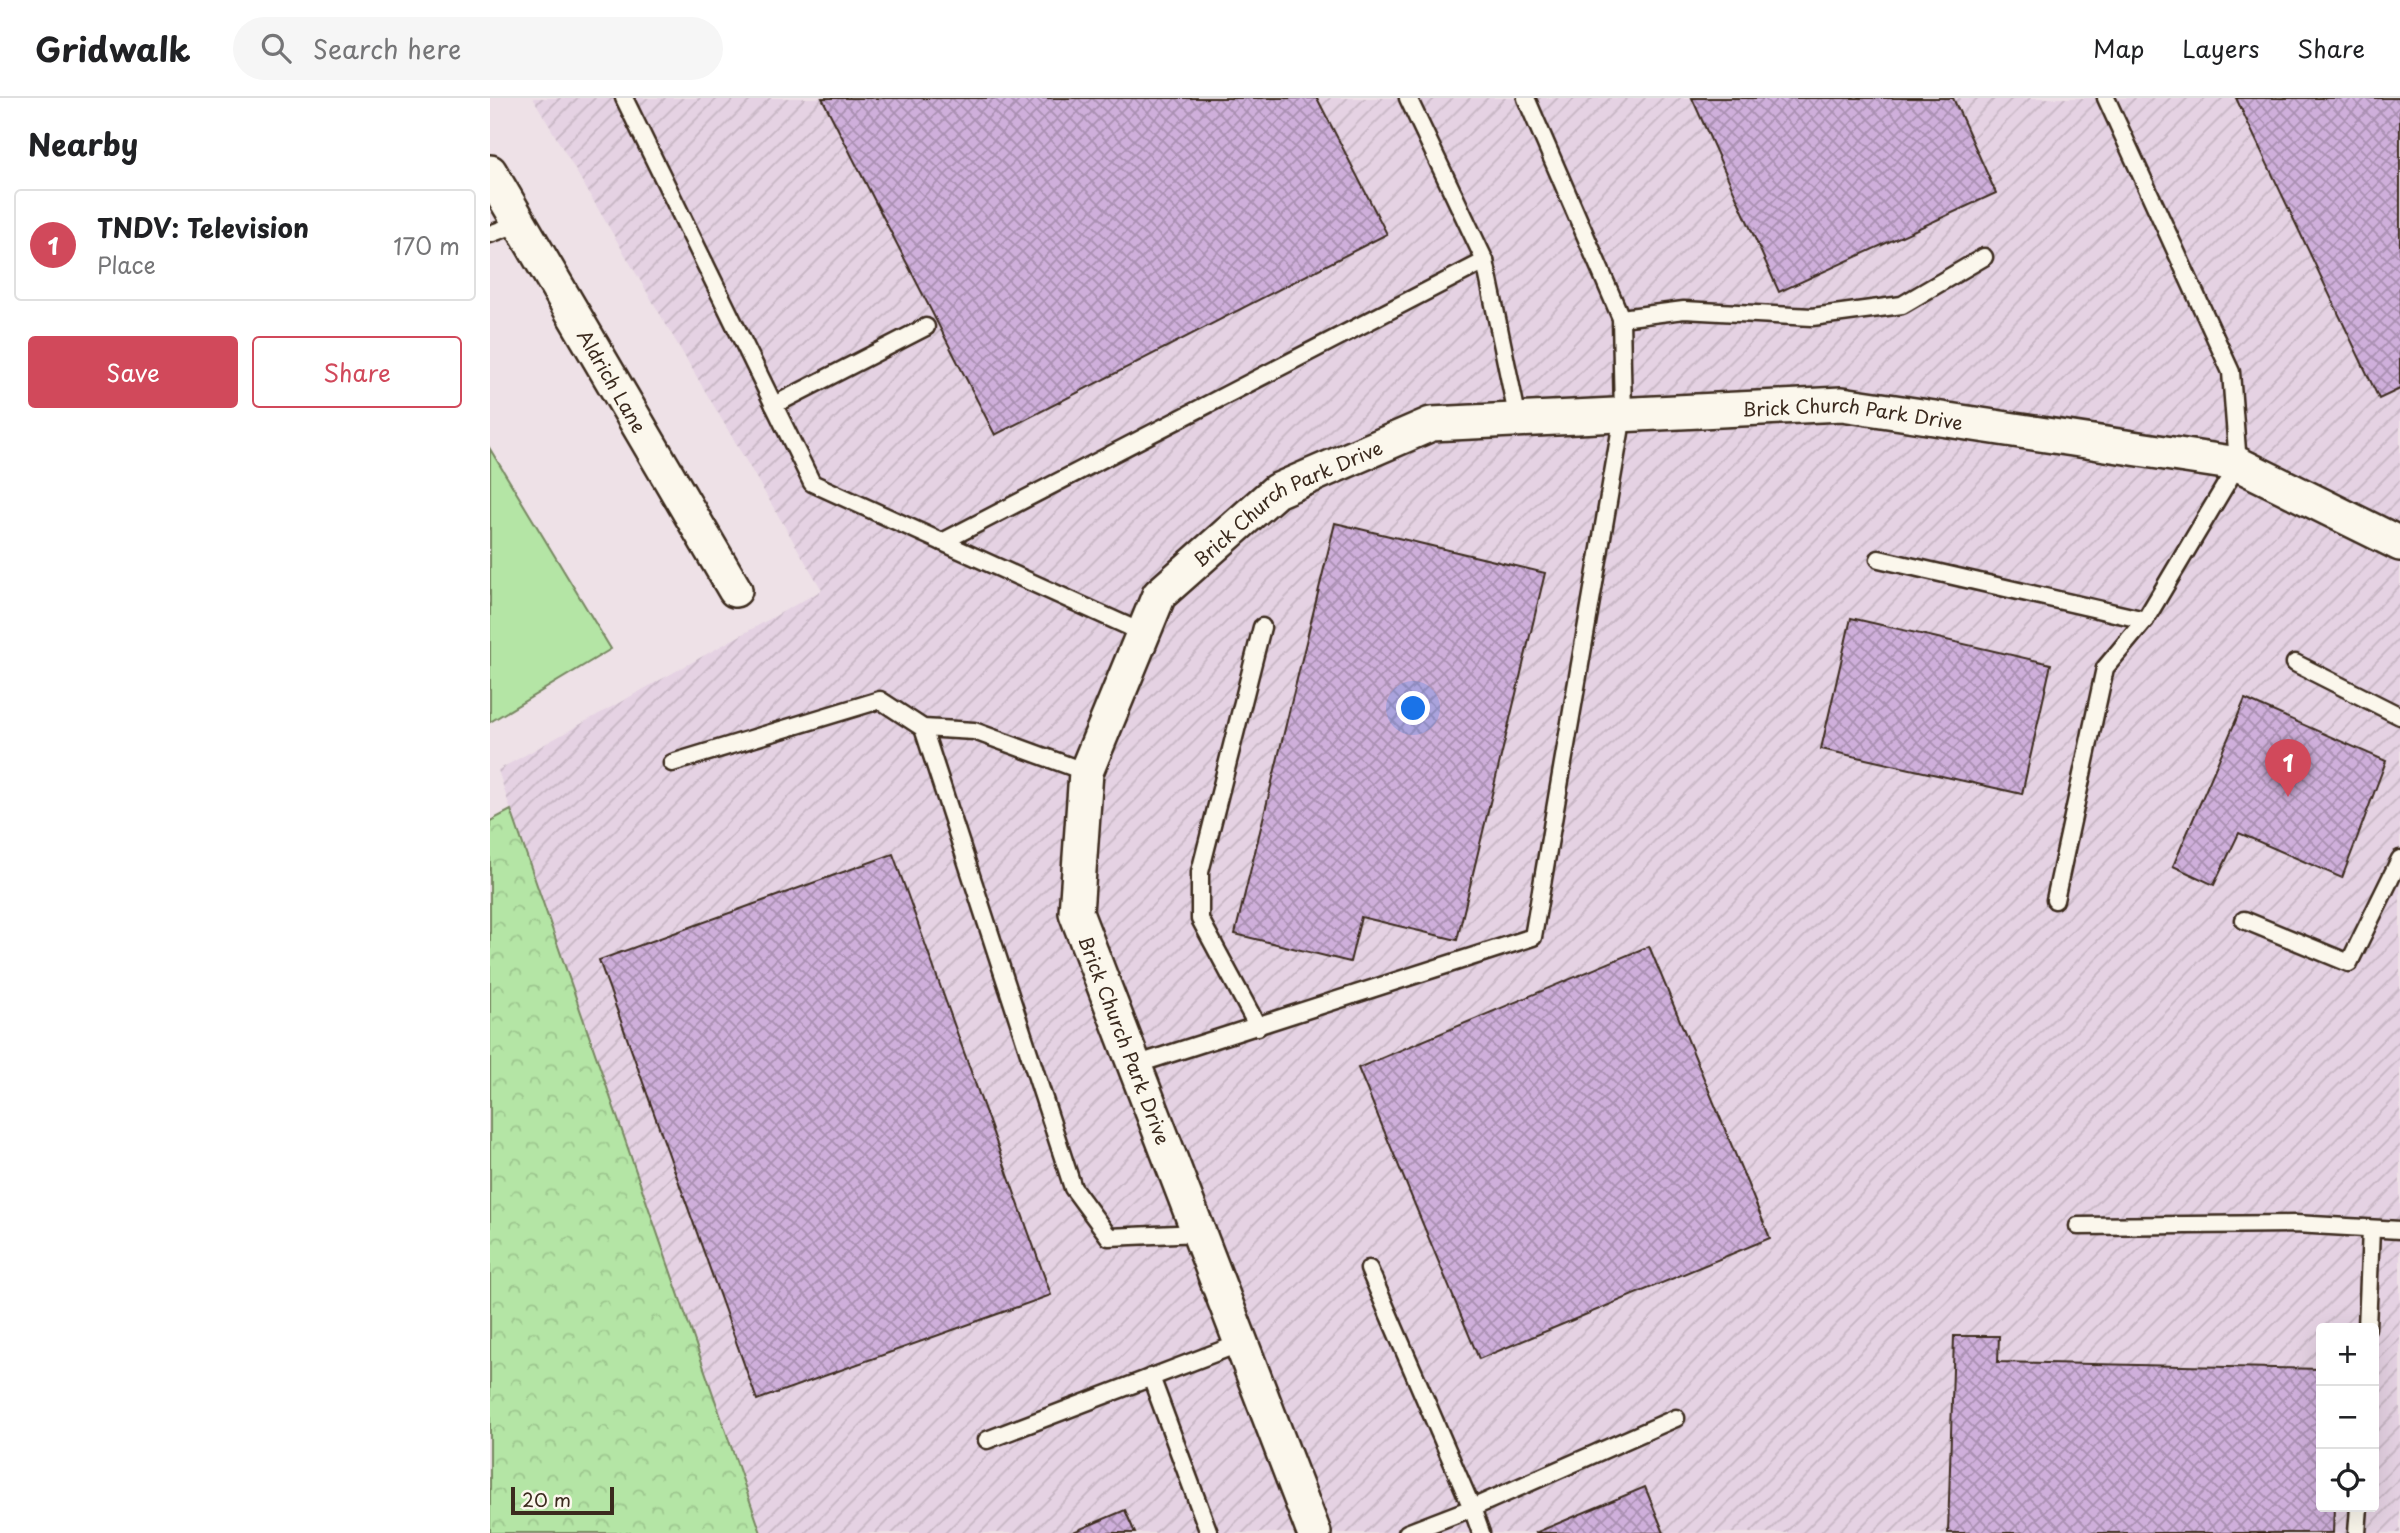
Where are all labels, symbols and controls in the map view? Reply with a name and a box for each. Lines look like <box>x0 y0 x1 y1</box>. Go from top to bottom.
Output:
search box <box>233 17 723 80</box>
text: Gridwalk <box>35 23 191 73</box>
icon: search <box>257 29 295 67</box>
text: Search here <box>313 29 461 68</box>
text: Map <box>2093 30 2144 66</box>
text: Layers <box>2182 30 2259 66</box>
text: Share <box>2297 30 2365 66</box>
text: Nearby <box>28 121 138 166</box>
text: TNDV: Television <box>97 208 309 247</box>
text: 1 <box>48 228 59 263</box>
text: 170 m <box>393 228 460 263</box>
text: Place <box>97 247 156 282</box>
street label: Aldrich Lane <box>571 324 654 438</box>
button: Save <box>28 336 238 408</box>
button: Share <box>252 336 462 408</box>
street label: Brick Church Park Drive <box>1742 390 1965 436</box>
street label: Brick Church Park Drive <box>1186 433 1387 573</box>
your location <box>1396 691 1430 725</box>
pin: 1 <box>2265 739 2311 797</box>
street label: Brick Church Park Drive <box>1072 931 1178 1149</box>
map controls <box>2316 1323 2379 1512</box>
button: + <box>2316 1323 2379 1386</box>
button: − <box>2316 1386 2379 1449</box>
button: locate <box>2316 1449 2379 1512</box>
scale bar <box>511 1484 614 1516</box>
text: 20 m <box>522 1485 571 1513</box>

